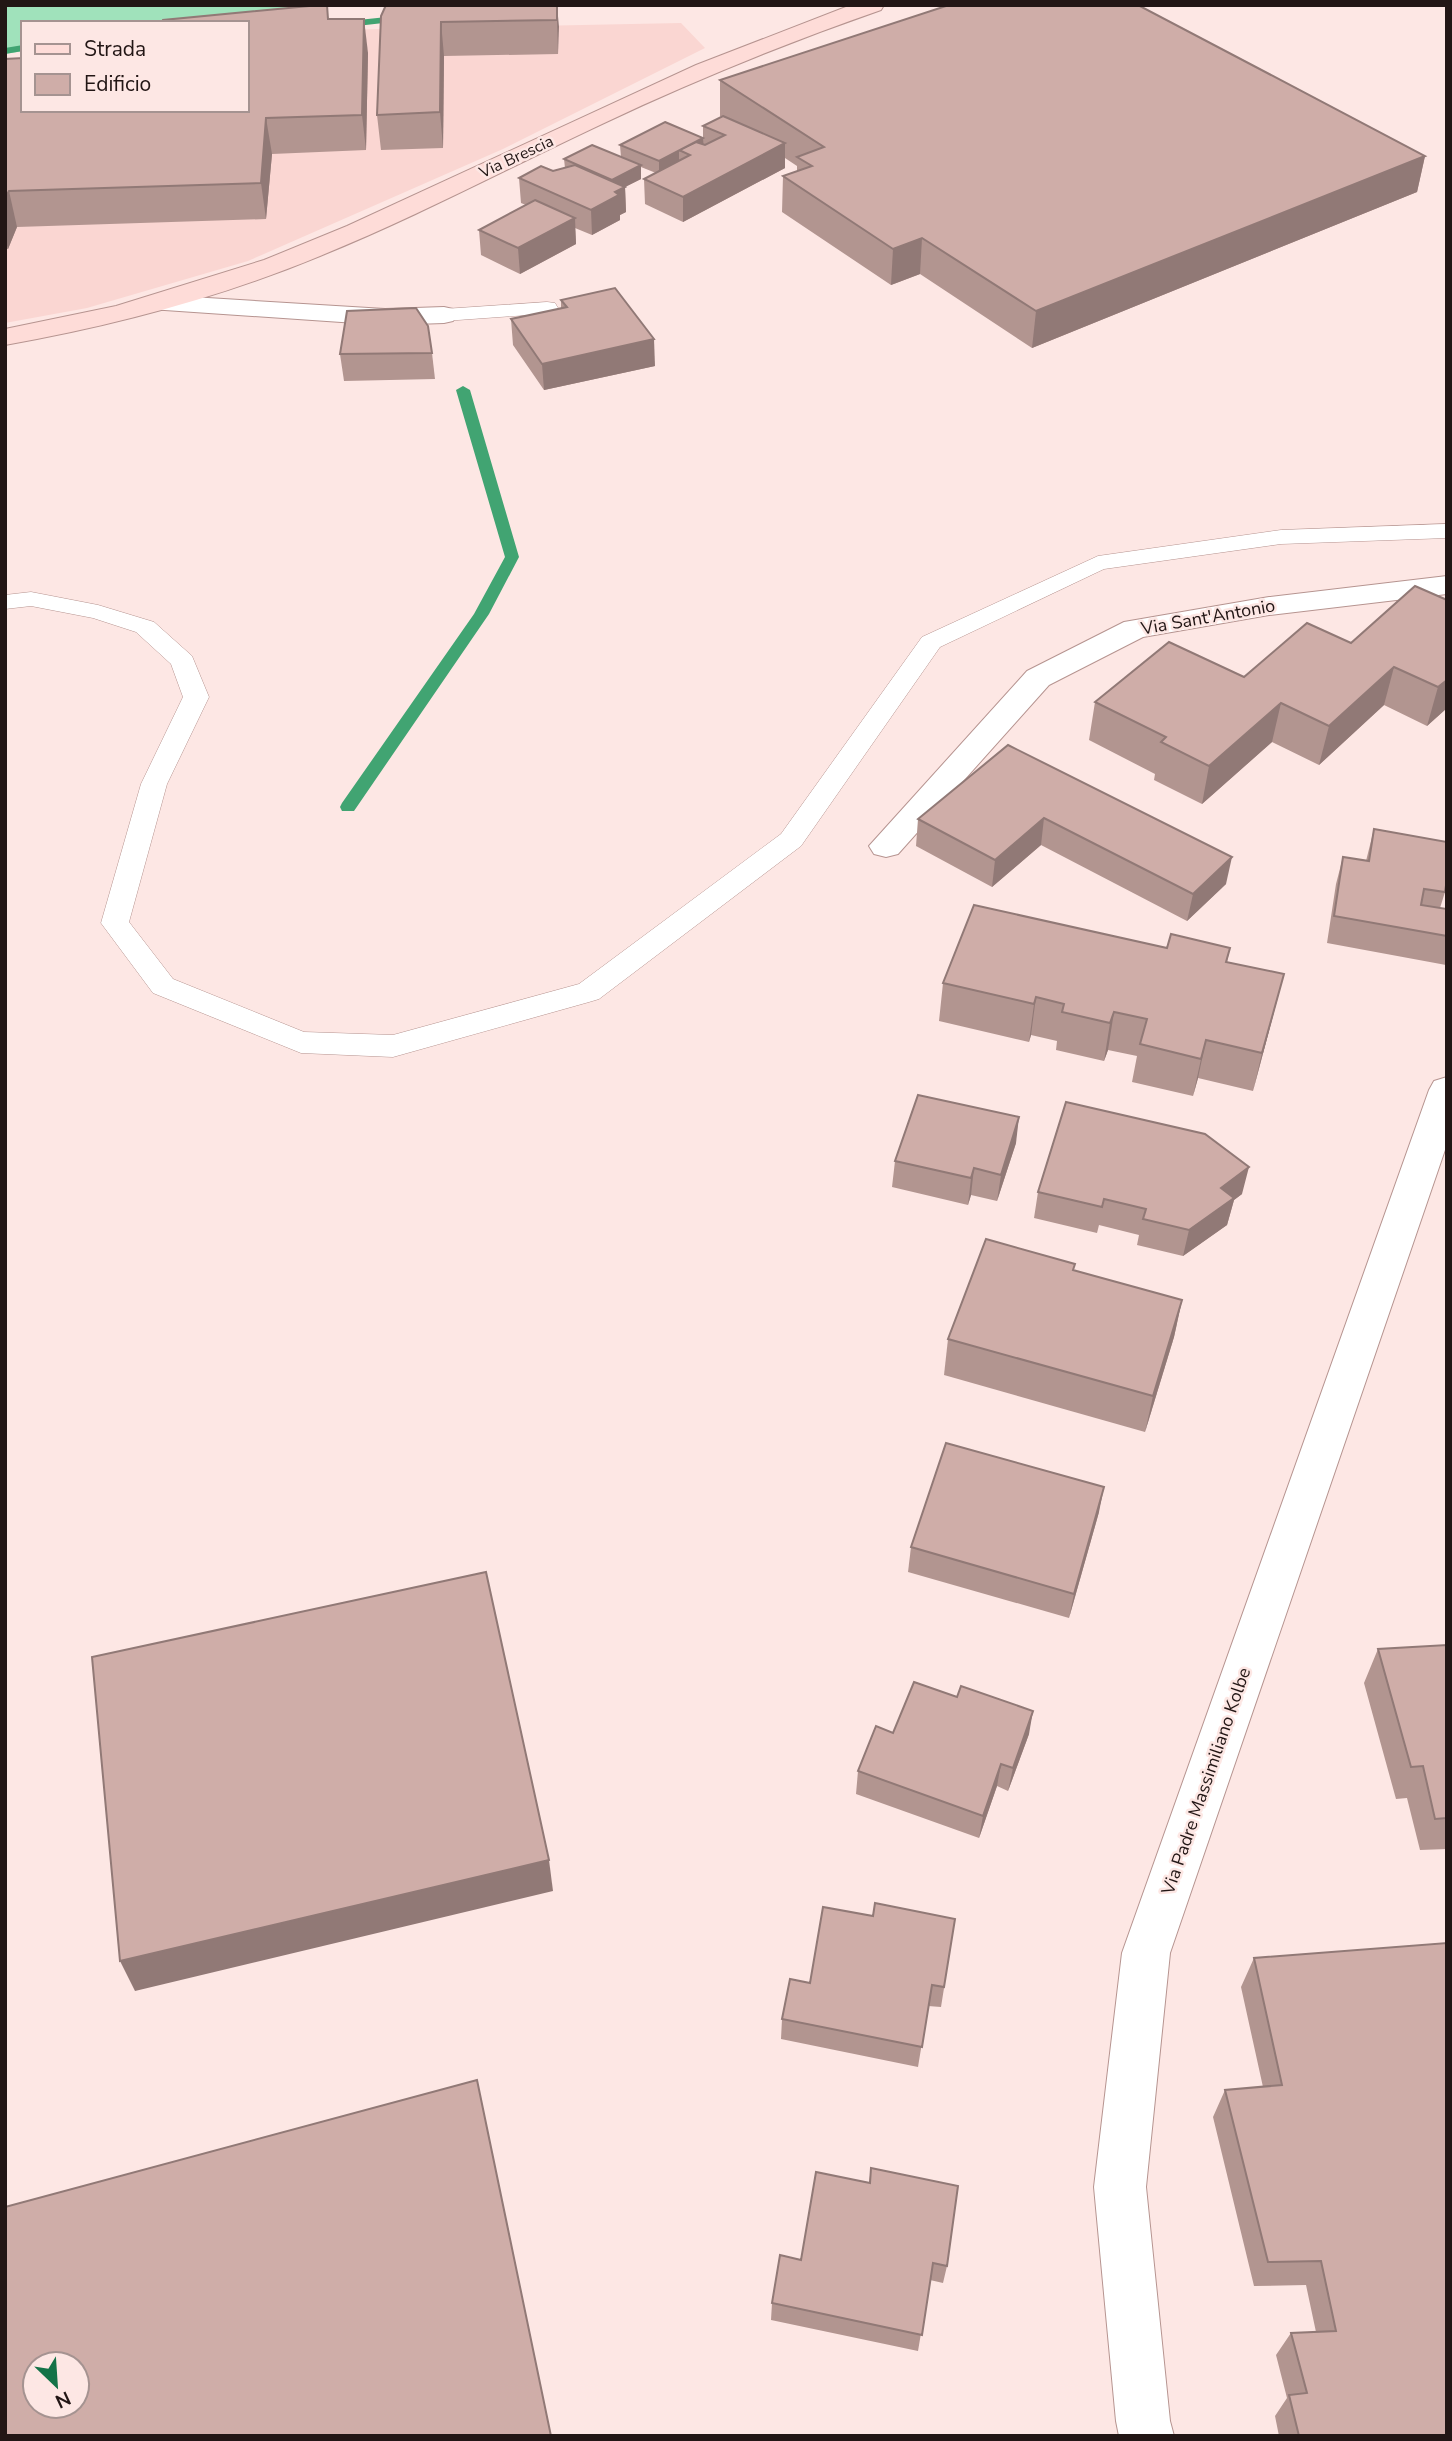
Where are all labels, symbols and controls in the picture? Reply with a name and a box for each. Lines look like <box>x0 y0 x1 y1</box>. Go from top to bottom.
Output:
legend <box>21 21 248 112</box>
text: Strada <box>84 35 146 63</box>
text: Edificio <box>84 70 151 98</box>
street label: Via Brescia <box>475 130 557 184</box>
street label: Via Sant'Antonio <box>1138 593 1277 641</box>
street label: Via Padre Massimiliano Kolbe <box>1155 1664 1256 1899</box>
north arrow <box>21 2350 91 2420</box>
text: N <box>51 2385 75 2414</box>

